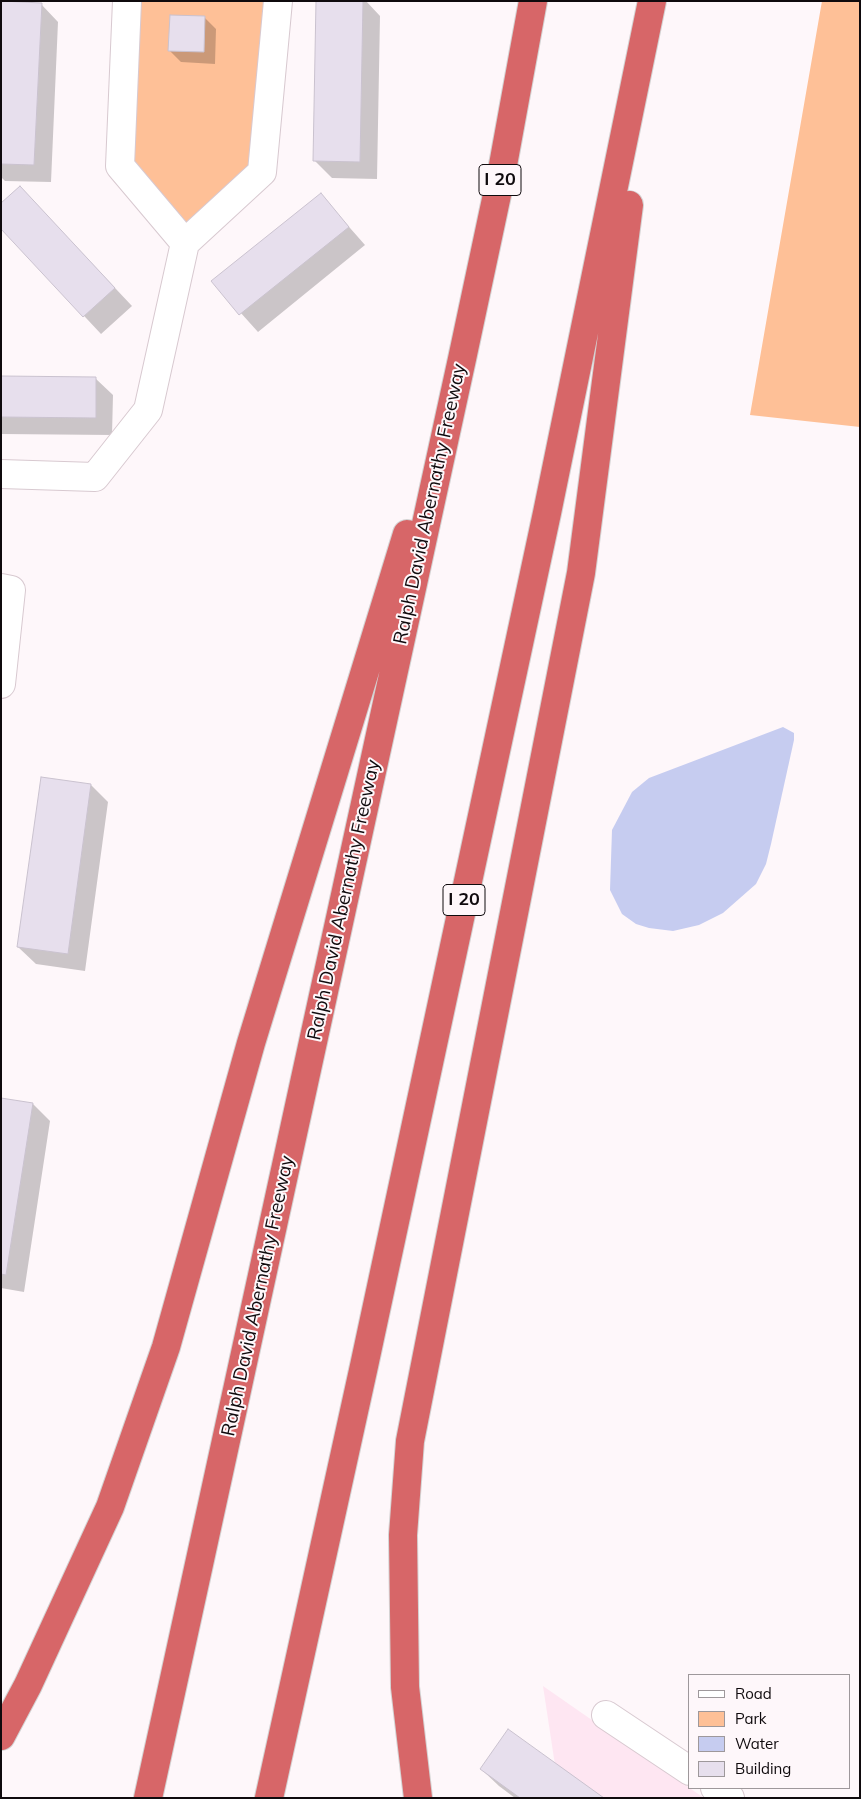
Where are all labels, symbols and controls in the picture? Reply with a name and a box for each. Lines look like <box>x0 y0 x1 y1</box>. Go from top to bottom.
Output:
road number: I 20 <box>479 164 521 196</box>
street label: Ralph David Abernathy Freeway <box>389 362 471 646</box>
street label: Ralph David Abernathy Freeway <box>303 758 385 1042</box>
road number: I 20 <box>443 884 485 916</box>
street label: Ralph David Abernathy Freeway <box>217 1154 299 1438</box>
legend <box>688 1674 851 1789</box>
text: Road <box>735 1684 772 1703</box>
text: Park <box>735 1709 767 1728</box>
text: Water <box>735 1734 779 1753</box>
text: Building <box>735 1759 791 1778</box>

